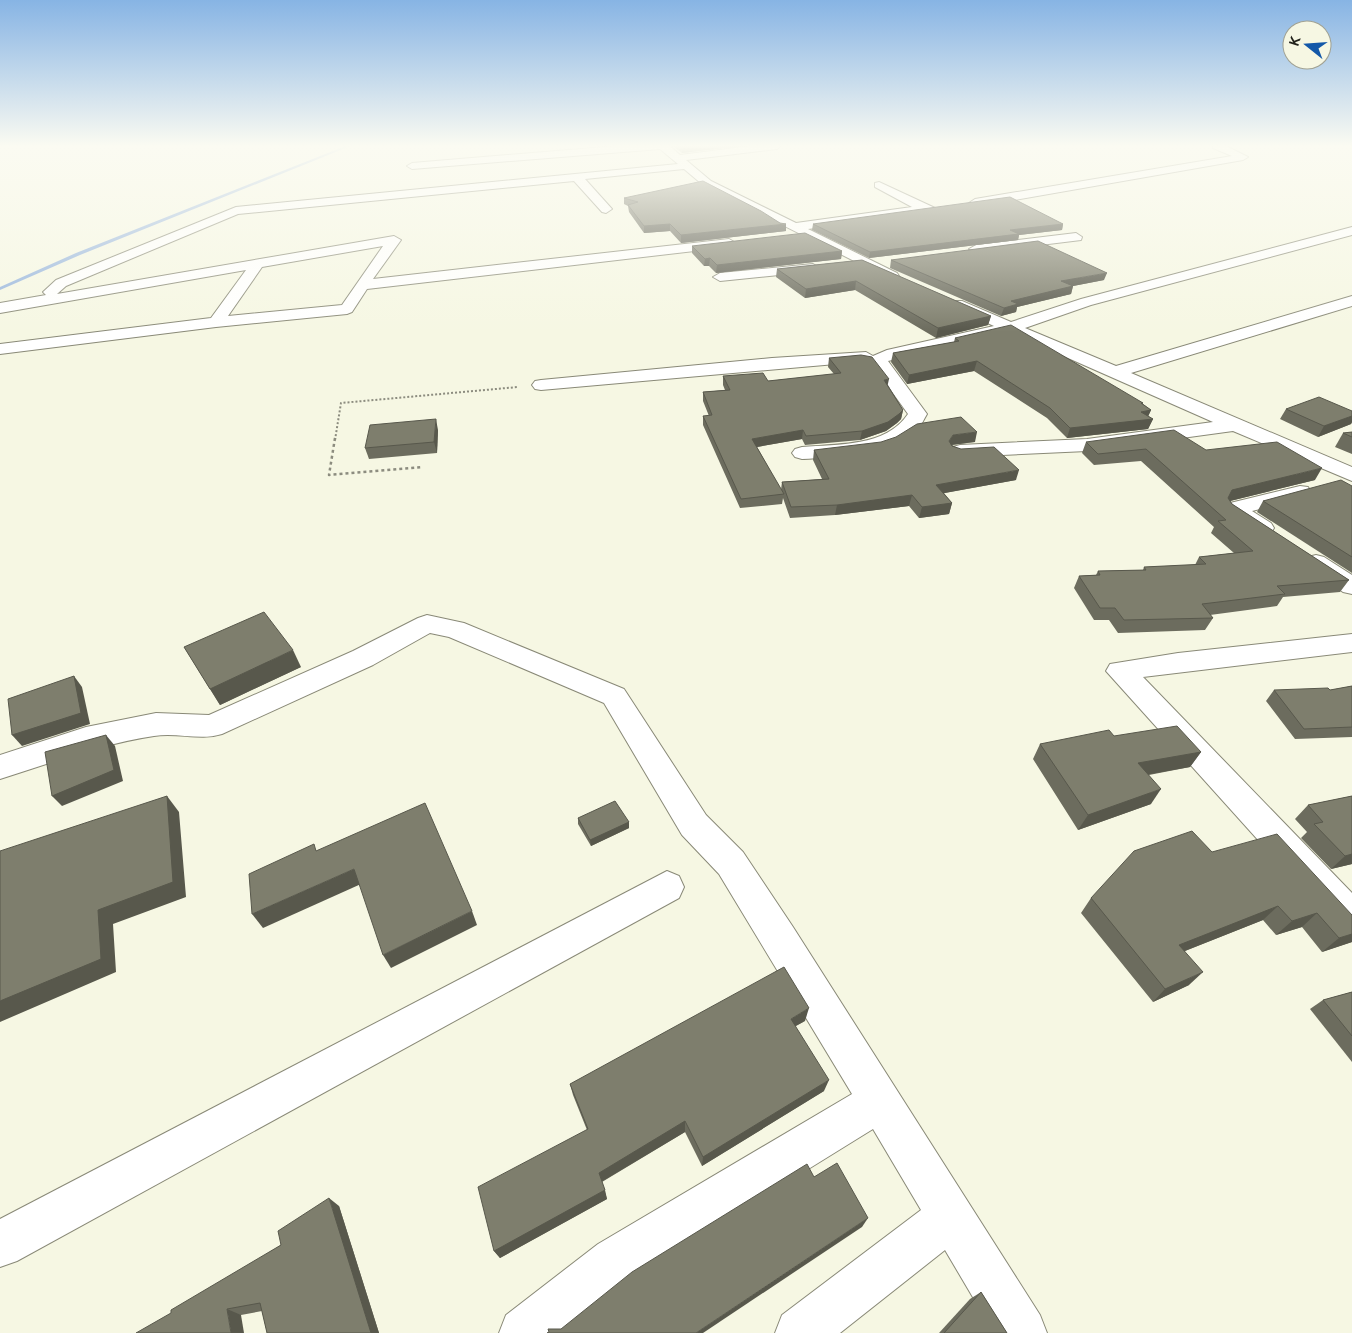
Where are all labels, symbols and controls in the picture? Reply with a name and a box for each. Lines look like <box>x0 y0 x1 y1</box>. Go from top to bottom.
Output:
north arrow <box>1282 20 1332 70</box>
text: K <box>1286 34 1305 48</box>

